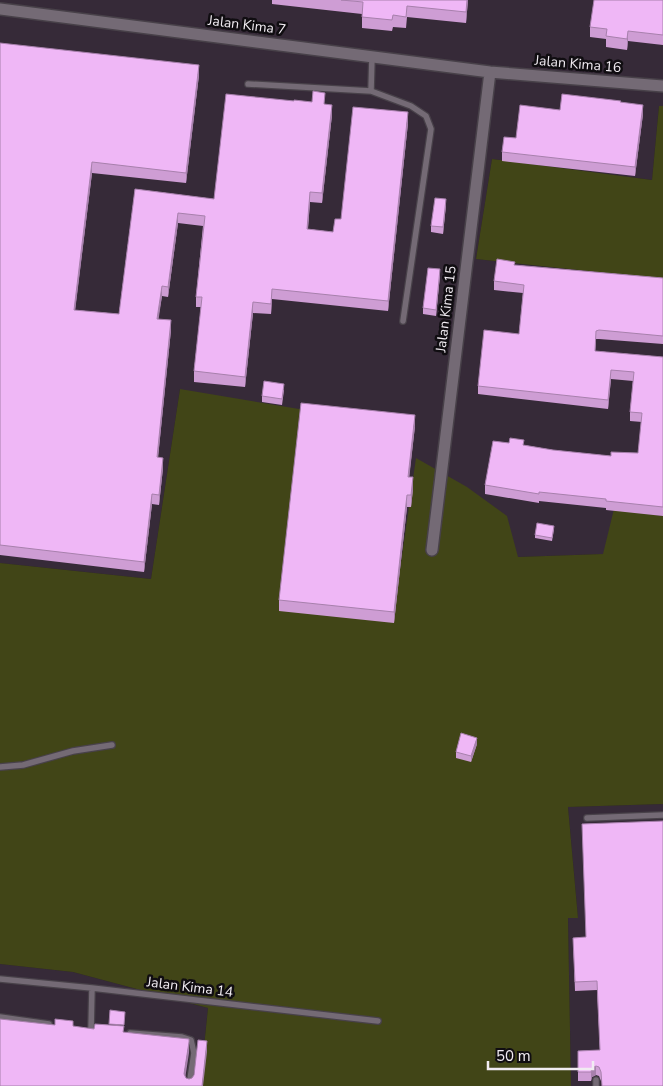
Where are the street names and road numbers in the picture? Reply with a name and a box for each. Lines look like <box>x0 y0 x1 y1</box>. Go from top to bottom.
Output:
street label: Jalan Kima 7 <box>206 11 287 39</box>
street label: Jalan Kima 16 <box>533 51 622 77</box>
street label: Jalan Kima 15 <box>431 265 461 354</box>
street label: Jalan Kima 14 <box>145 972 234 1002</box>

